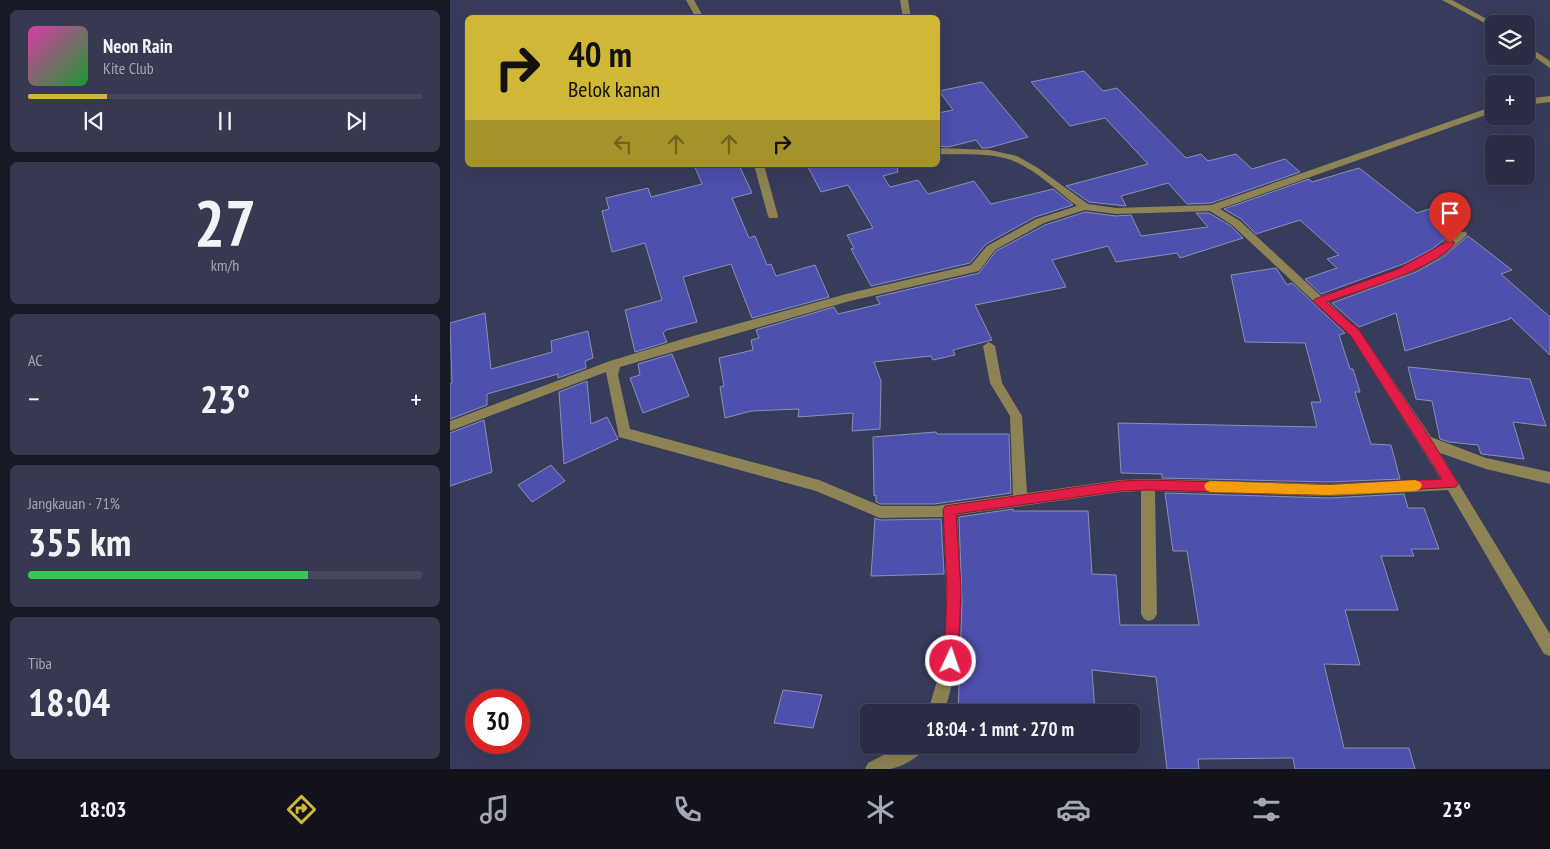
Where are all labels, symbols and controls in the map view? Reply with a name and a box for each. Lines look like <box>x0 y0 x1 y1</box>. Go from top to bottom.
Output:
map controls <box>1485 15 1535 185</box>
button: layers <box>1485 15 1535 65</box>
text: 40 m <box>568 31 632 77</box>
text: Neon Rain <box>103 34 172 58</box>
icon: right <box>485 35 550 100</box>
text: Kite Club <box>103 58 154 78</box>
text: Belok kanan <box>568 75 660 103</box>
button: + <box>1485 75 1535 125</box>
icon: previous <box>80 107 108 135</box>
icon: pause <box>211 107 239 135</box>
icon: next <box>342 107 370 135</box>
icon: left <box>609 130 637 158</box>
icon: ahead <box>662 130 690 158</box>
icon: ahead <box>715 130 743 158</box>
icon: right <box>768 130 796 158</box>
button: − <box>1485 135 1535 185</box>
text: 27 <box>194 180 256 264</box>
pin <box>1429 192 1471 243</box>
icon: arrive <box>1436 199 1464 227</box>
text: km/h <box>211 255 239 275</box>
text: AC <box>28 350 43 370</box>
text: 23° <box>200 374 250 423</box>
text: − <box>28 380 40 417</box>
text: + <box>410 380 422 417</box>
text: Jangkauan · 71% <box>28 493 120 513</box>
text: 355 km <box>28 517 131 566</box>
position arrow <box>924 634 976 686</box>
text: Tiba <box>28 653 52 673</box>
text: 18:04 <box>28 677 110 726</box>
speed limit sign: 30 <box>465 689 530 754</box>
text: 18:04 · 1 mnt · 270 m <box>926 717 1074 741</box>
icon: directions <box>284 792 319 827</box>
icon: music <box>477 792 512 827</box>
icon: phone <box>670 792 705 827</box>
icon: climate <box>863 792 898 827</box>
icon: car <box>1056 792 1091 827</box>
icon: filters <box>1249 792 1284 827</box>
text: 18:03 <box>79 795 127 823</box>
text: 23° <box>1442 795 1471 823</box>

